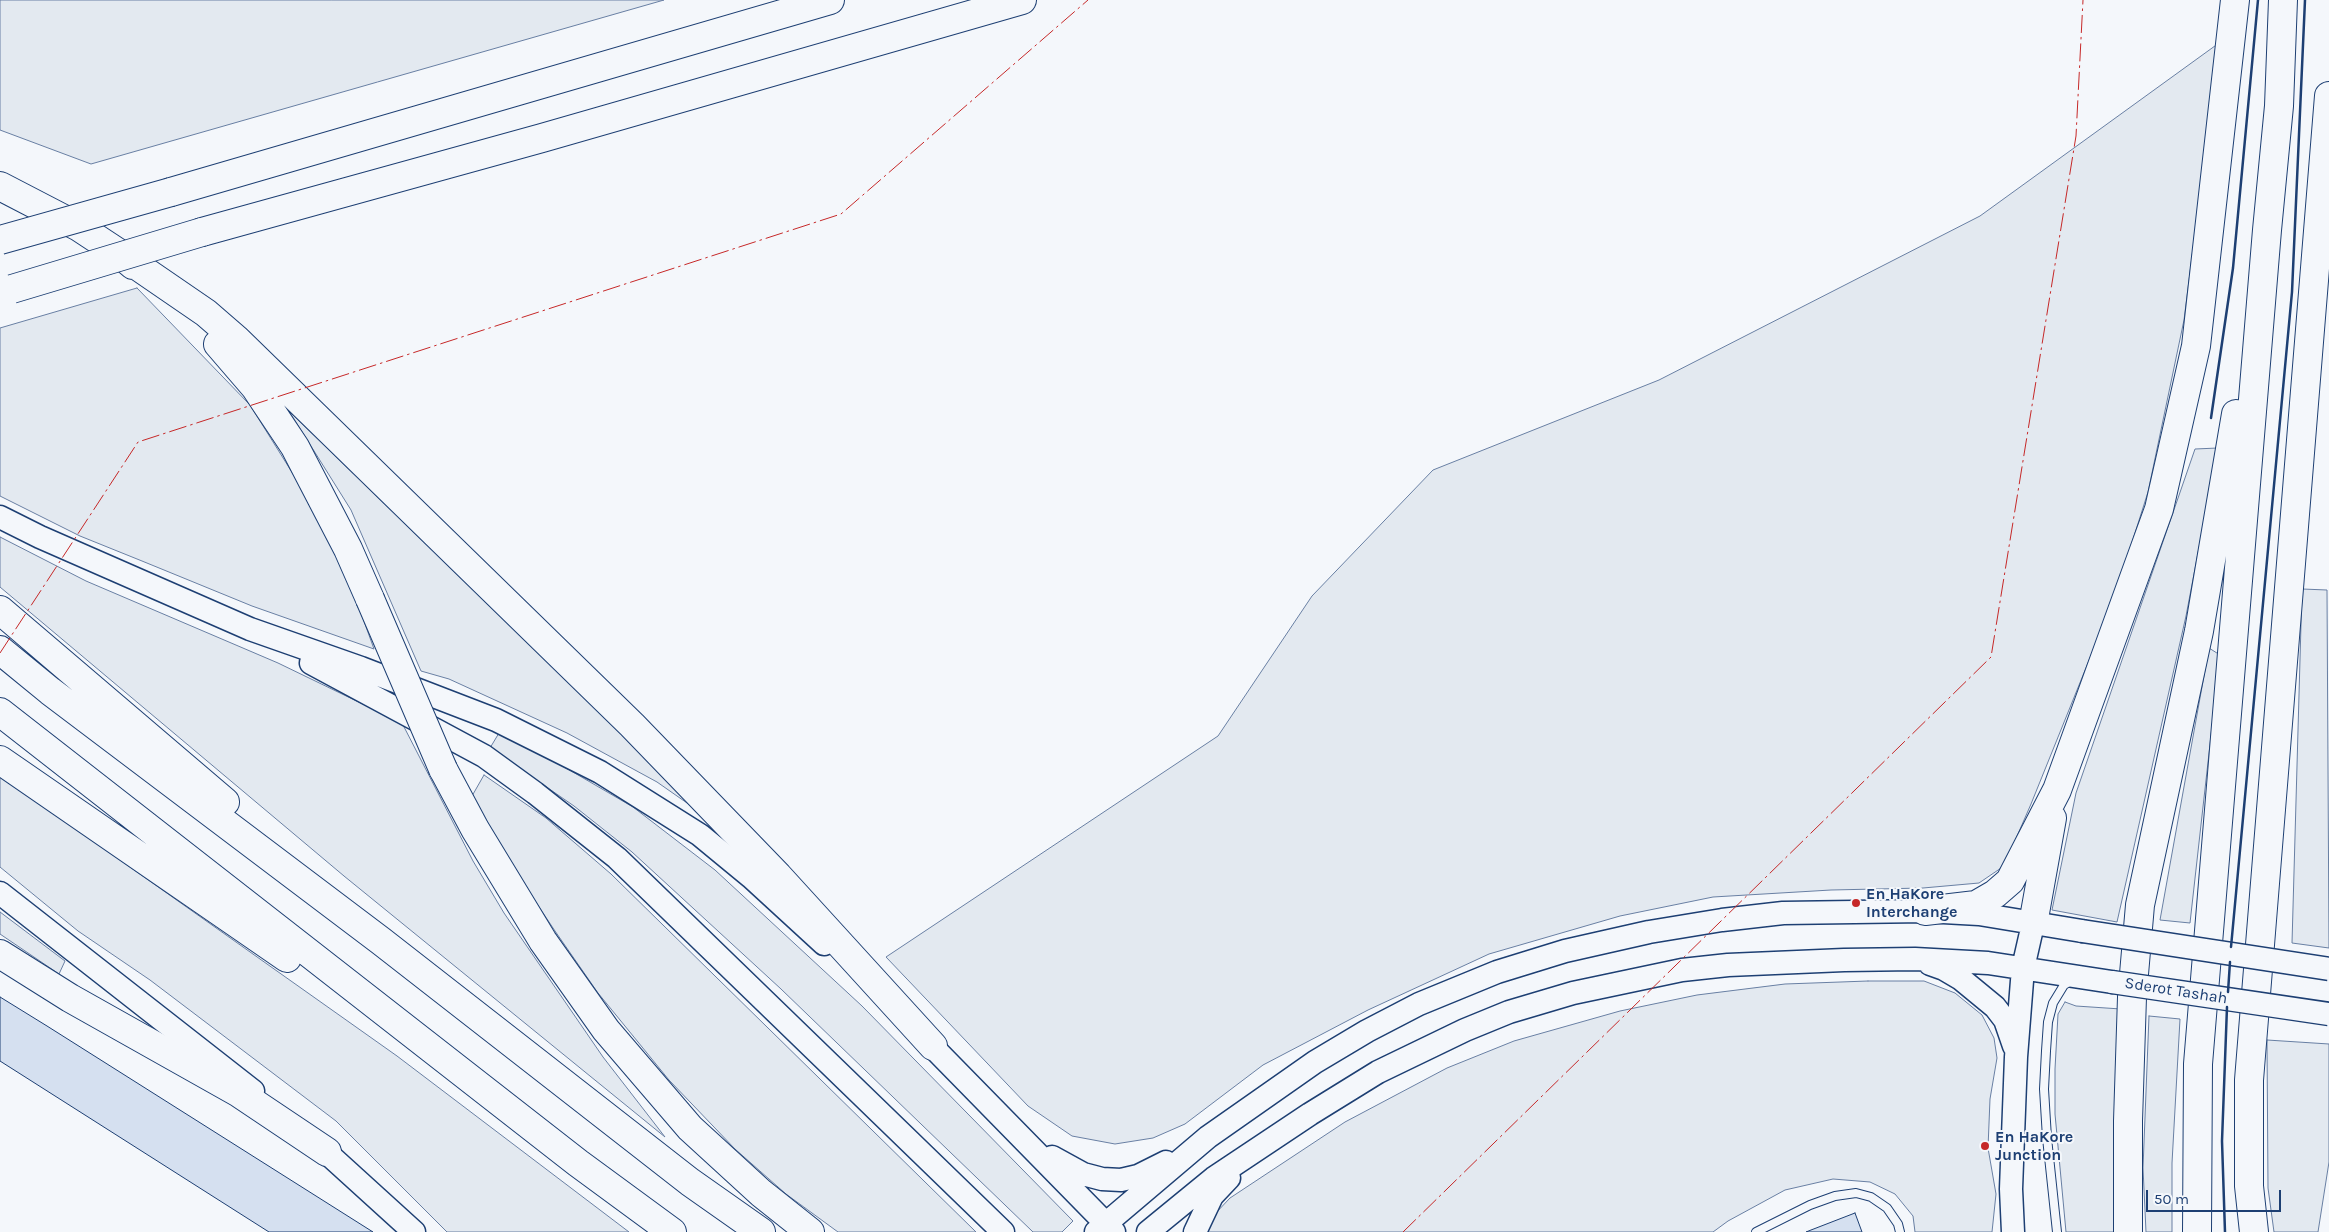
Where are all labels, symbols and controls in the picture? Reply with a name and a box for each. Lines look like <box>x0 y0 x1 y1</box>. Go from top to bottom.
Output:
place label: En HaKore Interchange <box>1866 884 1957 922</box>
marker: En HaKore Interchange <box>1850 897 1862 909</box>
street label: Sderot Tashah <box>2123 973 2229 1009</box>
place label: En HaKore Junction <box>1995 1127 2073 1165</box>
marker: En HaKore Junction <box>1979 1140 1991 1152</box>
scale bar <box>2149 1180 2284 1212</box>
text: 50 m <box>2154 1190 2189 1208</box>

